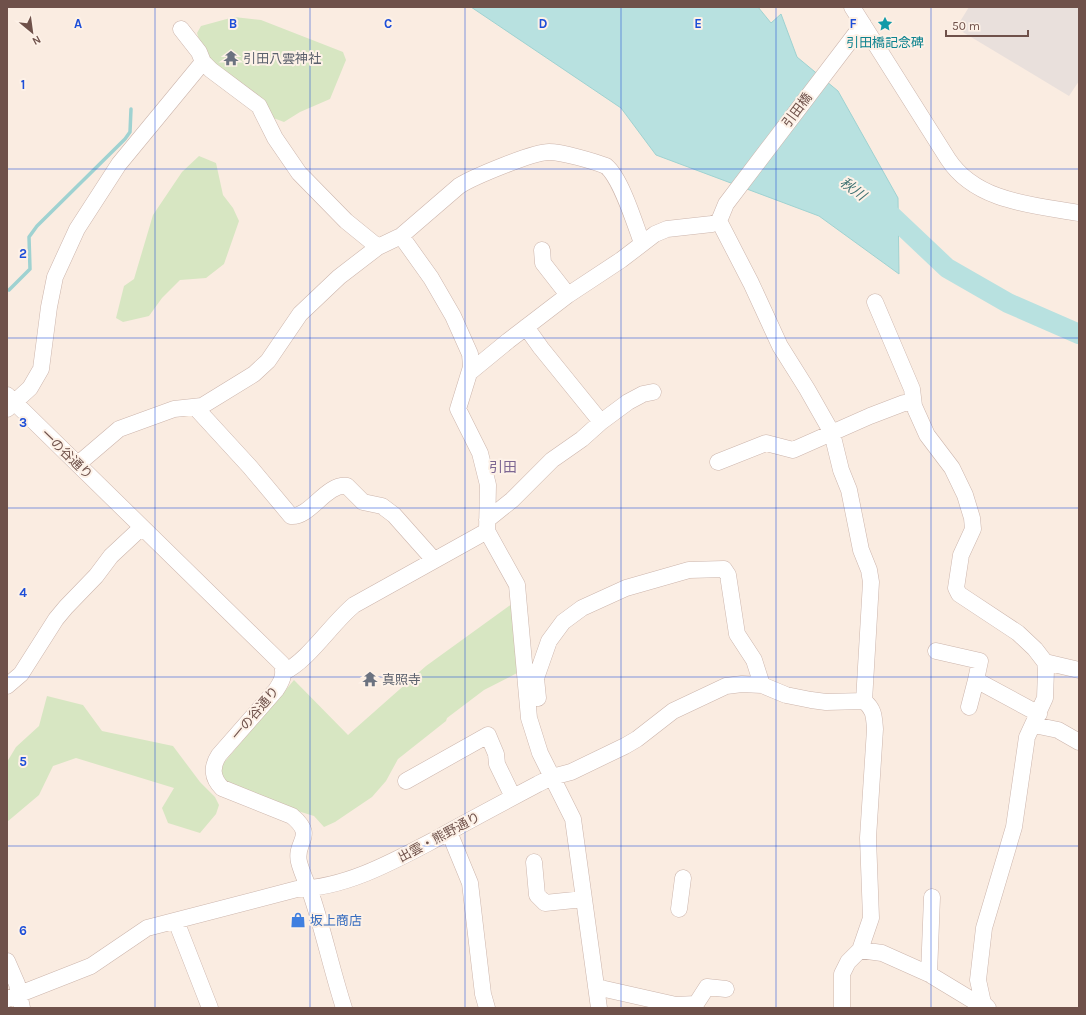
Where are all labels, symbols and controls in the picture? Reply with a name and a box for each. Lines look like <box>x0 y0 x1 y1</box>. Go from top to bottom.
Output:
north arrow <box>12 12 52 52</box>
scale bar <box>946 12 1028 38</box>
place icon: 引田橋記念碑 <box>876 15 894 33</box>
text: A <box>74 16 82 31</box>
text: B <box>229 16 237 31</box>
text: C <box>384 16 392 31</box>
text: D <box>539 16 548 31</box>
text: E <box>694 16 702 31</box>
text: F <box>849 16 857 31</box>
text: 50 m <box>952 19 980 33</box>
text: N <box>30 33 43 48</box>
place label: 引田橋記念碑 <box>846 35 924 50</box>
temple icon: 引田八雲神社 <box>222 49 240 67</box>
place label: 引田八雲神社 <box>243 51 321 66</box>
text: 1 <box>21 77 25 92</box>
street label: 引田橋 <box>779 90 815 130</box>
water label: 秋川 <box>837 174 871 205</box>
text: 2 <box>19 246 27 261</box>
text: 3 <box>19 415 27 430</box>
street label: 一の谷通り <box>38 426 96 482</box>
district label: 引田 <box>489 459 517 476</box>
text: 4 <box>19 585 27 600</box>
temple icon: 真照寺 <box>361 670 379 688</box>
place label: 真照寺 <box>382 672 421 687</box>
street label: 一の谷通り <box>228 683 282 743</box>
text: 5 <box>19 754 27 769</box>
street label: 出雲・熊野通り <box>395 809 483 865</box>
shop icon: 坂上商店 <box>289 911 307 929</box>
place label: 坂上商店 <box>310 913 362 928</box>
text: 6 <box>19 923 27 938</box>

